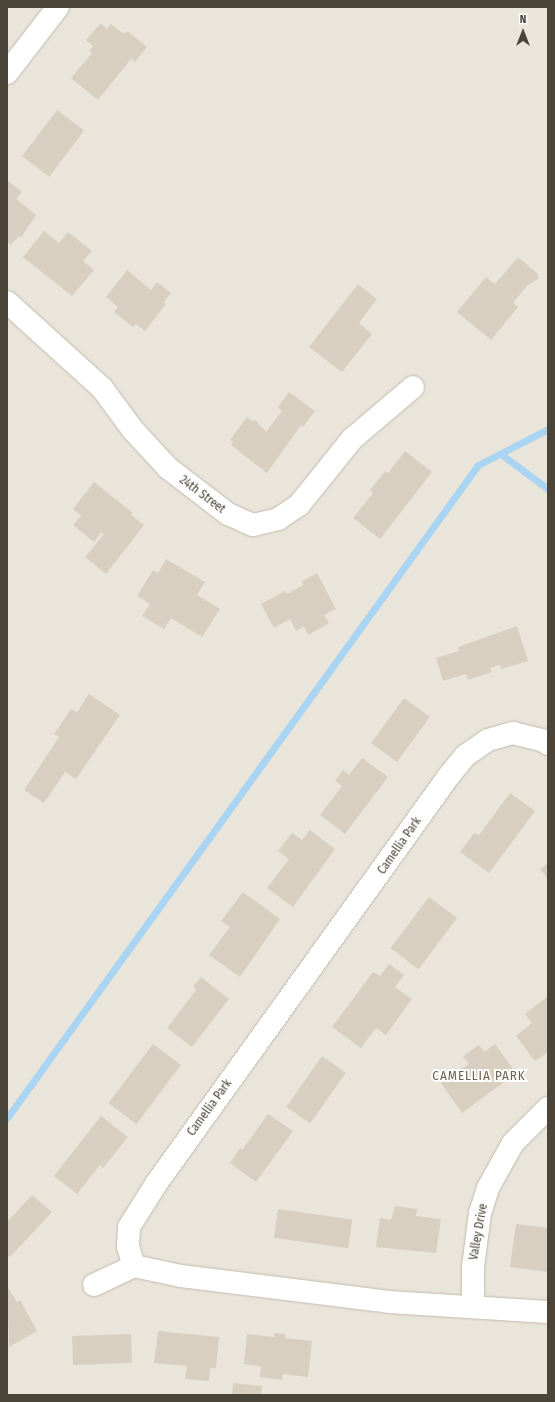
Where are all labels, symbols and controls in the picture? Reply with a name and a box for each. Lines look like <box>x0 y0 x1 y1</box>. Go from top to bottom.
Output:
north arrow <box>503 12 543 52</box>
text: N <box>520 13 526 26</box>
street label: 24th Street <box>176 473 228 517</box>
street label: Camellia Park <box>375 815 425 877</box>
district label: CAMELLIA PARK <box>432 1068 526 1084</box>
street label: Camellia Park <box>185 1077 235 1139</box>
street label: Valley Drive <box>467 1203 491 1261</box>

